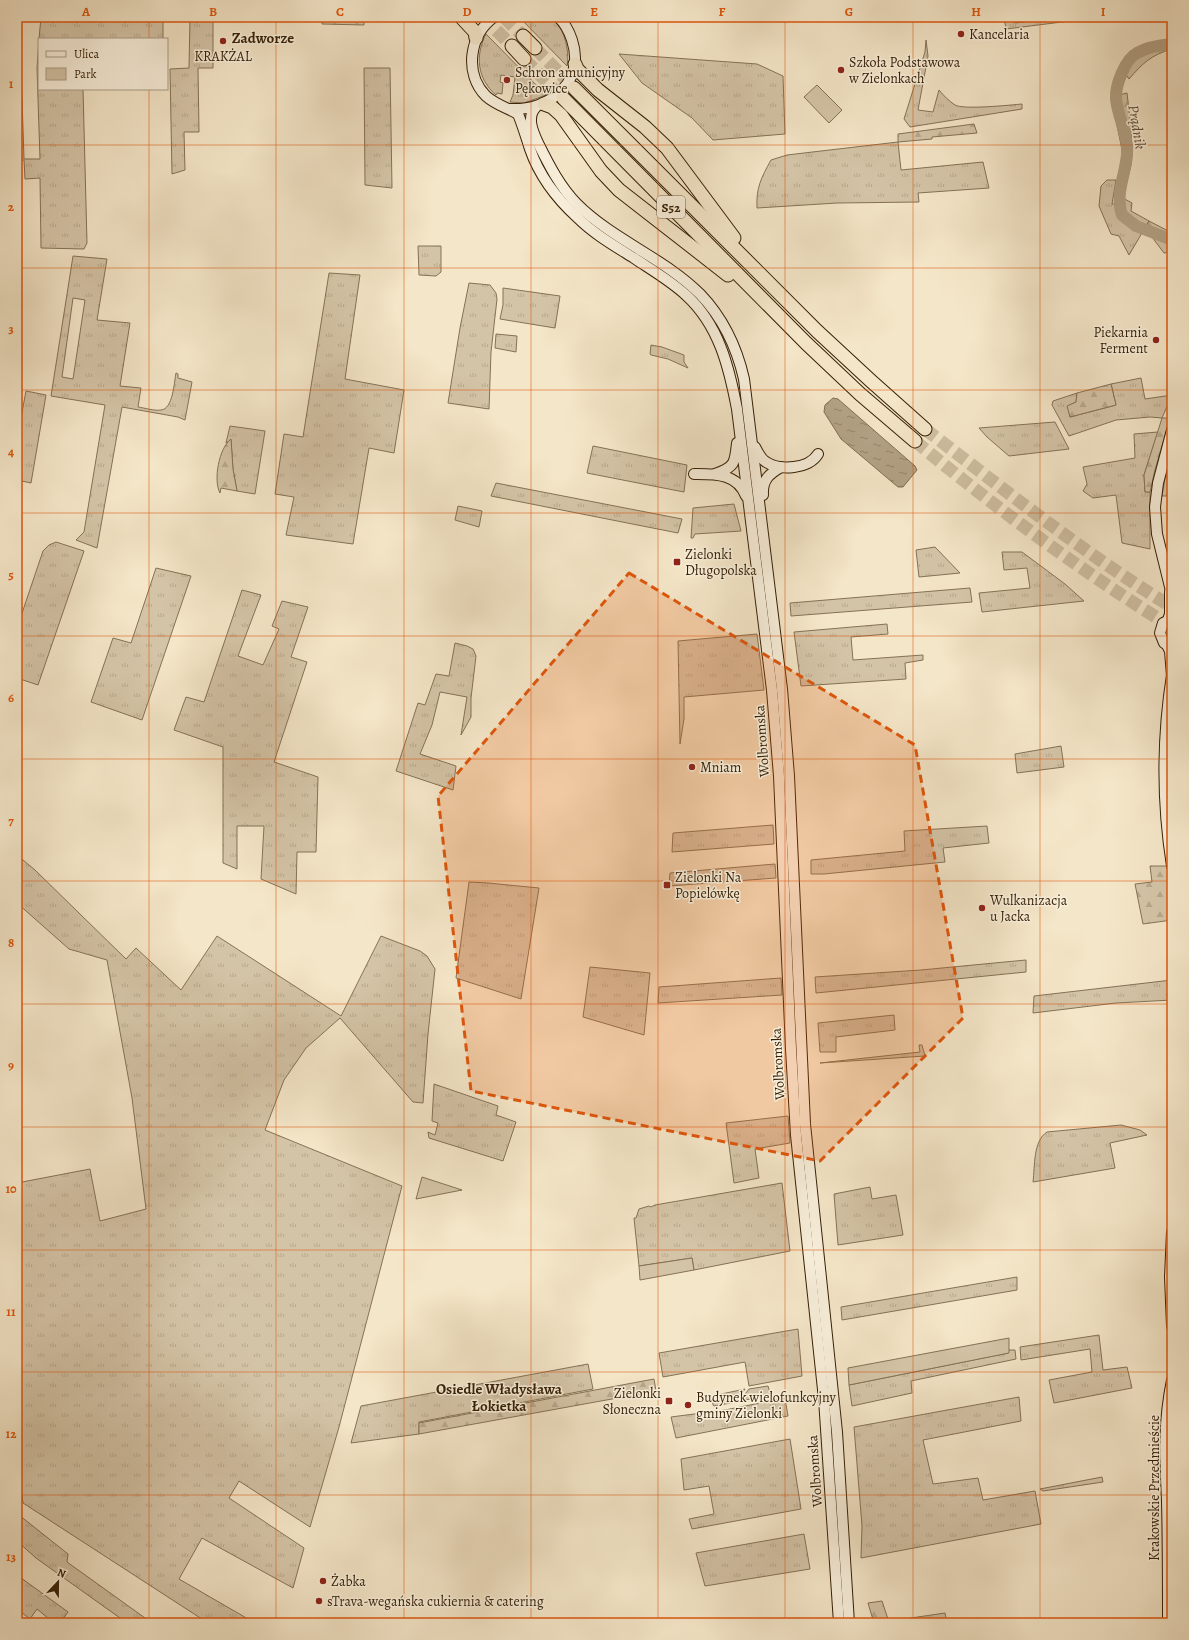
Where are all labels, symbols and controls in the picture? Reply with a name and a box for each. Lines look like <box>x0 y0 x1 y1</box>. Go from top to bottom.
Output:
text: A <box>81 3 91 20</box>
text: B <box>209 3 217 20</box>
text: C <box>336 3 344 20</box>
text: D <box>462 3 472 20</box>
text: E <box>590 3 598 20</box>
text: F <box>719 3 726 20</box>
text: G <box>845 3 853 20</box>
text: H <box>971 3 981 20</box>
text: I <box>1101 3 1106 20</box>
place label: Kancelaria <box>969 25 1030 44</box>
district label: Zadworze <box>232 28 294 48</box>
marker: Kancelaria <box>956 29 966 39</box>
marker: KRAKŻAL <box>218 36 228 46</box>
legend <box>38 38 168 90</box>
text: Ulica <box>74 46 99 62</box>
place label: KRAKŻAL <box>194 47 253 66</box>
place label: Szkoła Podstawowa w Zielonkach <box>848 53 961 88</box>
place label: Schron amunicyjny Pękowice <box>515 63 626 98</box>
marker: Szkoła Podstawowa w Zielonkach <box>836 65 846 75</box>
text: Park <box>74 66 97 82</box>
text: 1 <box>9 75 14 92</box>
marker: Schron amunicyjny Pękowice <box>502 75 512 85</box>
water label: Prądnik <box>1123 103 1151 151</box>
road number: S52 <box>657 196 685 218</box>
text: 2 <box>8 198 15 215</box>
text: 3 <box>8 320 14 337</box>
place label: Piekarnia Ferment <box>1093 323 1148 358</box>
marker: Piekarnia Ferment <box>1151 335 1161 345</box>
text: 4 <box>8 443 14 460</box>
place label: Zielonki Długopolska <box>685 545 757 580</box>
marker: Zielonki Długopolska <box>672 557 682 567</box>
text: 5 <box>8 566 14 583</box>
text: 6 <box>8 689 14 706</box>
street label: Wolbromska <box>750 704 774 779</box>
place label: Mniam <box>700 758 742 777</box>
marker: Mniam <box>687 762 697 772</box>
text: 7 <box>8 812 14 829</box>
place label: Zielonki Na Popielówkę <box>675 868 742 903</box>
marker: Zielonki Na Popielówkę <box>662 880 672 890</box>
place label: Wulkanizacja u Jacka <box>989 891 1068 926</box>
marker: Wulkanizacja u Jacka <box>977 903 987 913</box>
text: 8 <box>8 934 14 951</box>
street label: Wolbromska <box>767 1027 789 1102</box>
text: 9 <box>8 1057 14 1074</box>
text: 10 <box>5 1180 17 1197</box>
text: 11 <box>6 1303 16 1320</box>
district label: Osiedle Władysława Łokietka <box>436 1379 563 1416</box>
place label: Zielonki Słoneczna <box>602 1384 661 1419</box>
place label: Budynek wielofunkcyjny gminy Zielonki <box>696 1388 836 1423</box>
marker: Zielonki Słoneczna <box>664 1396 674 1406</box>
marker: Budynek wielofunkcyjny gminy Zielonki <box>683 1400 693 1410</box>
street label: Krakowskie Przedmieście <box>1145 1415 1164 1561</box>
text: 12 <box>6 1425 17 1442</box>
street label: Wolbromska <box>803 1434 827 1509</box>
text: 13 <box>6 1548 17 1565</box>
north arrow <box>38 1562 78 1602</box>
text: N <box>55 1565 68 1582</box>
place label: Żabka <box>331 1572 366 1591</box>
marker: Żabka <box>318 1576 328 1586</box>
place label: sTrava-wegańska cukiernia & catering <box>327 1592 544 1611</box>
marker: sTrava-wegańska cukiernia & catering <box>314 1596 324 1606</box>

